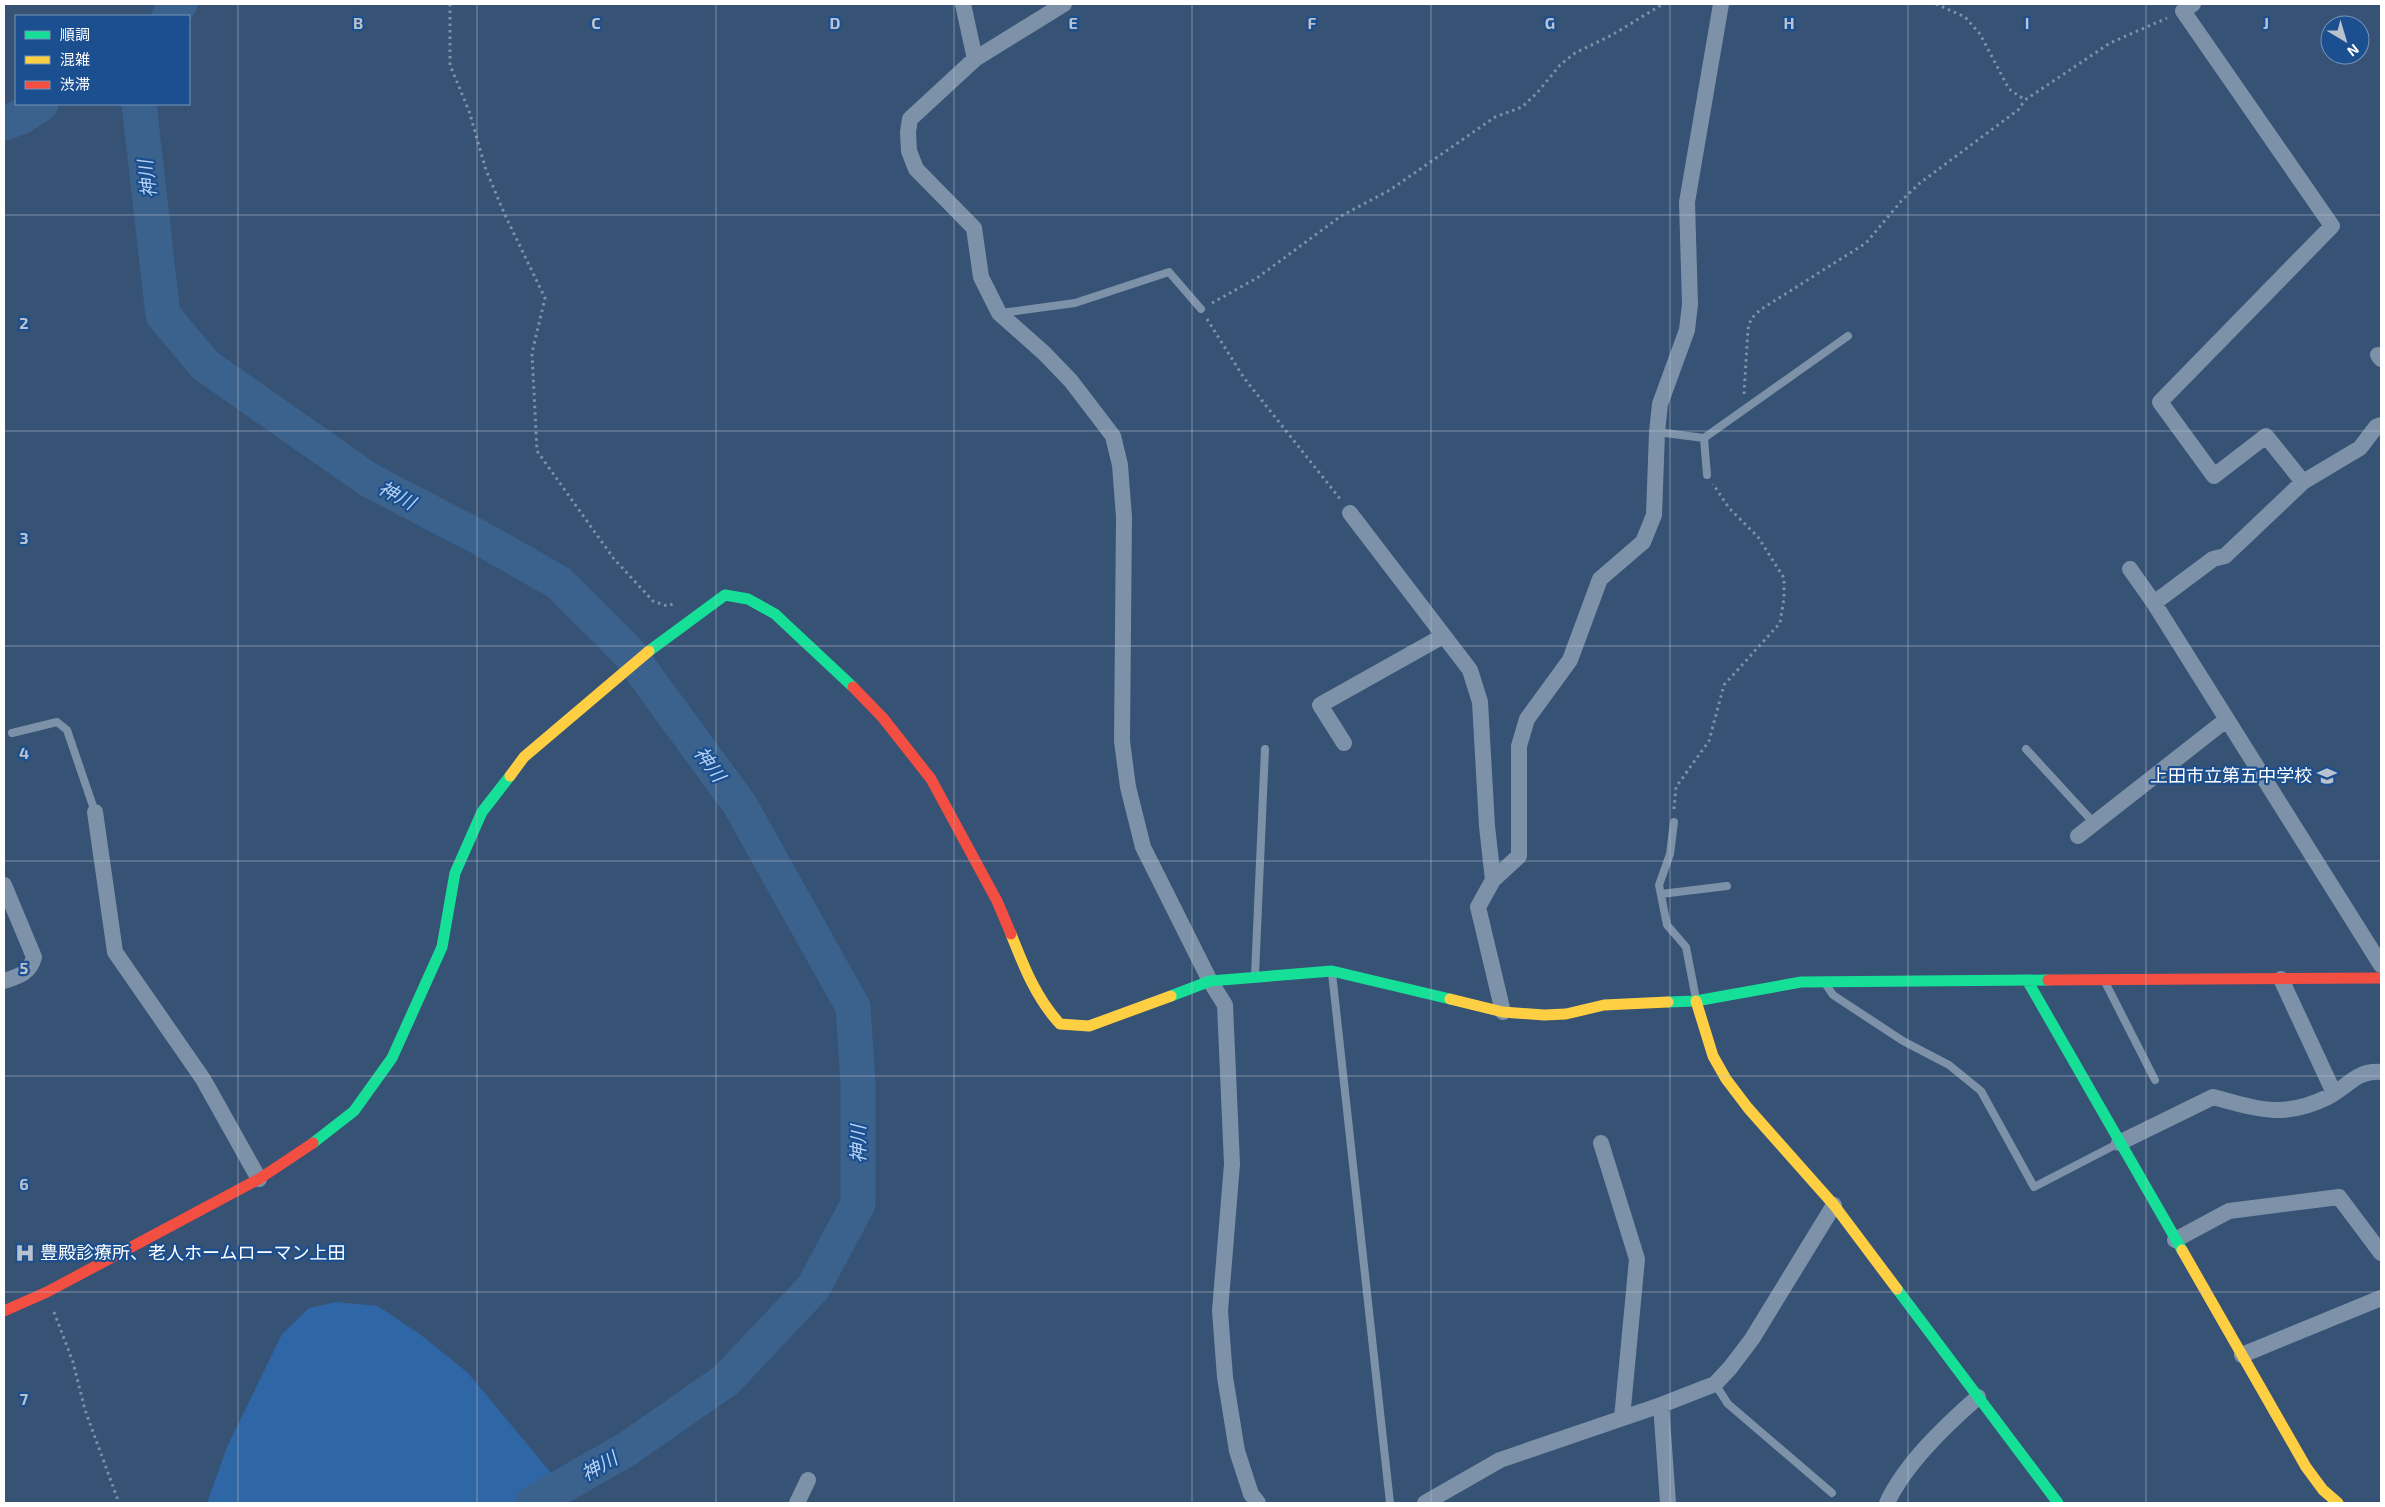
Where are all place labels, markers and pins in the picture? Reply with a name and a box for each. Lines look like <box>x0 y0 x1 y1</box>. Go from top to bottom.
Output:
place label: 上田市立第五中学校 <box>2150 764 2312 786</box>
school or university icon: 上田市立第五中学校 <box>2316 765 2338 787</box>
place label: 豊殿診療所、老人ホームローマン上田 <box>40 1241 345 1263</box>
hospital icon: 豊殿診療所、老人ホームローマン上田 <box>14 1242 36 1264</box>

